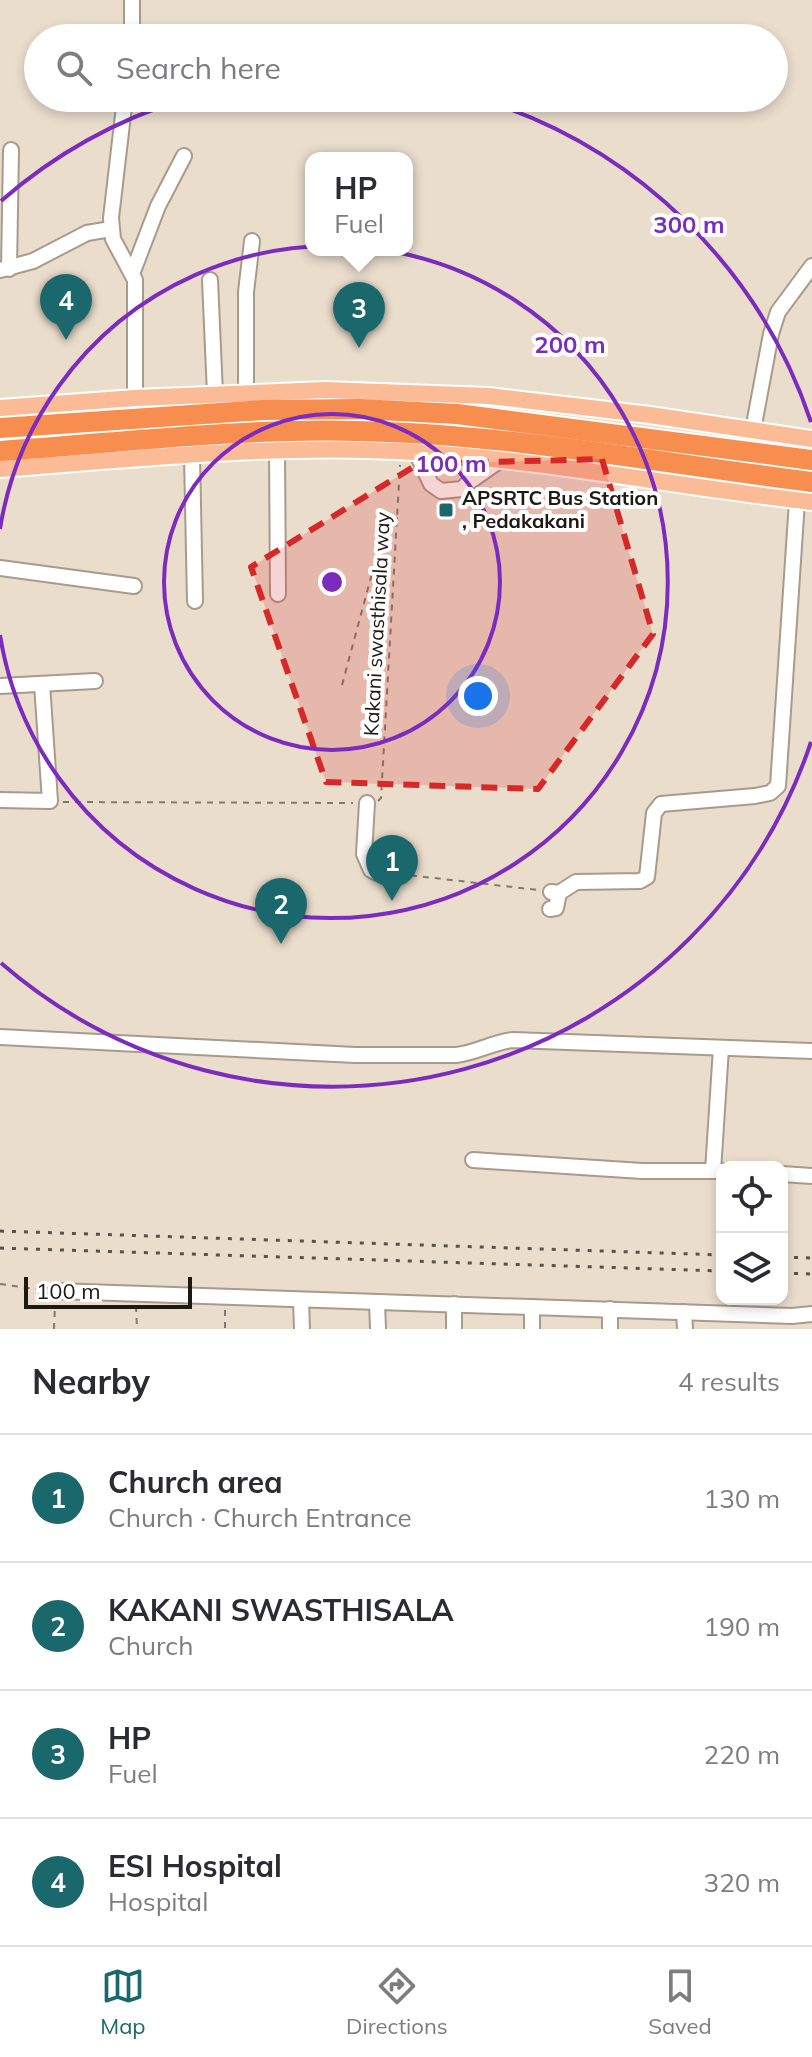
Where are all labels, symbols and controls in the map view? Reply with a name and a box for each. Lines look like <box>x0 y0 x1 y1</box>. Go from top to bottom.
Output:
search box <box>24 24 788 112</box>
icon: search <box>52 46 96 90</box>
text: Search here <box>116 49 281 87</box>
popup <box>305 152 413 256</box>
text: HP <box>334 169 377 207</box>
text: Fuel <box>334 207 384 240</box>
text: 300 m <box>653 209 725 239</box>
pin: 4 <box>40 274 92 340</box>
pin: 3 <box>333 282 385 348</box>
text: 200 m <box>534 329 606 359</box>
text: 100 m <box>415 448 487 478</box>
place label: APSRTC Bus Station , Pedakakani <box>462 485 658 533</box>
marker: APSRTC Bus Station , Pedakakani <box>437 501 455 519</box>
street label: Kakani swasthisala way <box>358 511 395 737</box>
centre of rings <box>318 568 346 596</box>
your location <box>458 676 498 716</box>
pin: 1 <box>366 835 418 901</box>
pin: 2 <box>255 878 307 944</box>
map controls <box>716 1161 788 1305</box>
button: locate <box>716 1161 788 1233</box>
button: layers <box>716 1233 788 1305</box>
scale bar <box>24 1273 192 1309</box>
text: 100 m <box>36 1277 101 1305</box>
text: Nearby <box>32 1360 150 1403</box>
text: 4 results <box>678 1365 780 1398</box>
text: Church area <box>108 1463 283 1501</box>
text: 1 <box>50 1482 66 1515</box>
text: 130 m <box>704 1482 780 1515</box>
text: Church · Church Entrance <box>108 1501 412 1534</box>
text: KAKANI SWASTHISALA <box>108 1591 454 1629</box>
text: 2 <box>50 1610 66 1643</box>
text: 190 m <box>704 1610 780 1643</box>
text: Church <box>108 1629 193 1662</box>
text: HP <box>108 1719 151 1757</box>
text: 3 <box>50 1738 66 1771</box>
text: 220 m <box>704 1738 780 1771</box>
text: Fuel <box>108 1757 158 1790</box>
text: ESI Hospital <box>108 1847 282 1885</box>
text: 4 <box>50 1866 66 1899</box>
text: 320 m <box>704 1866 780 1899</box>
text: Hospital <box>108 1885 208 1918</box>
tab: Map <box>100 1964 146 2040</box>
tab: Directions <box>346 1964 448 2040</box>
tab: Saved <box>648 1964 712 2040</box>

